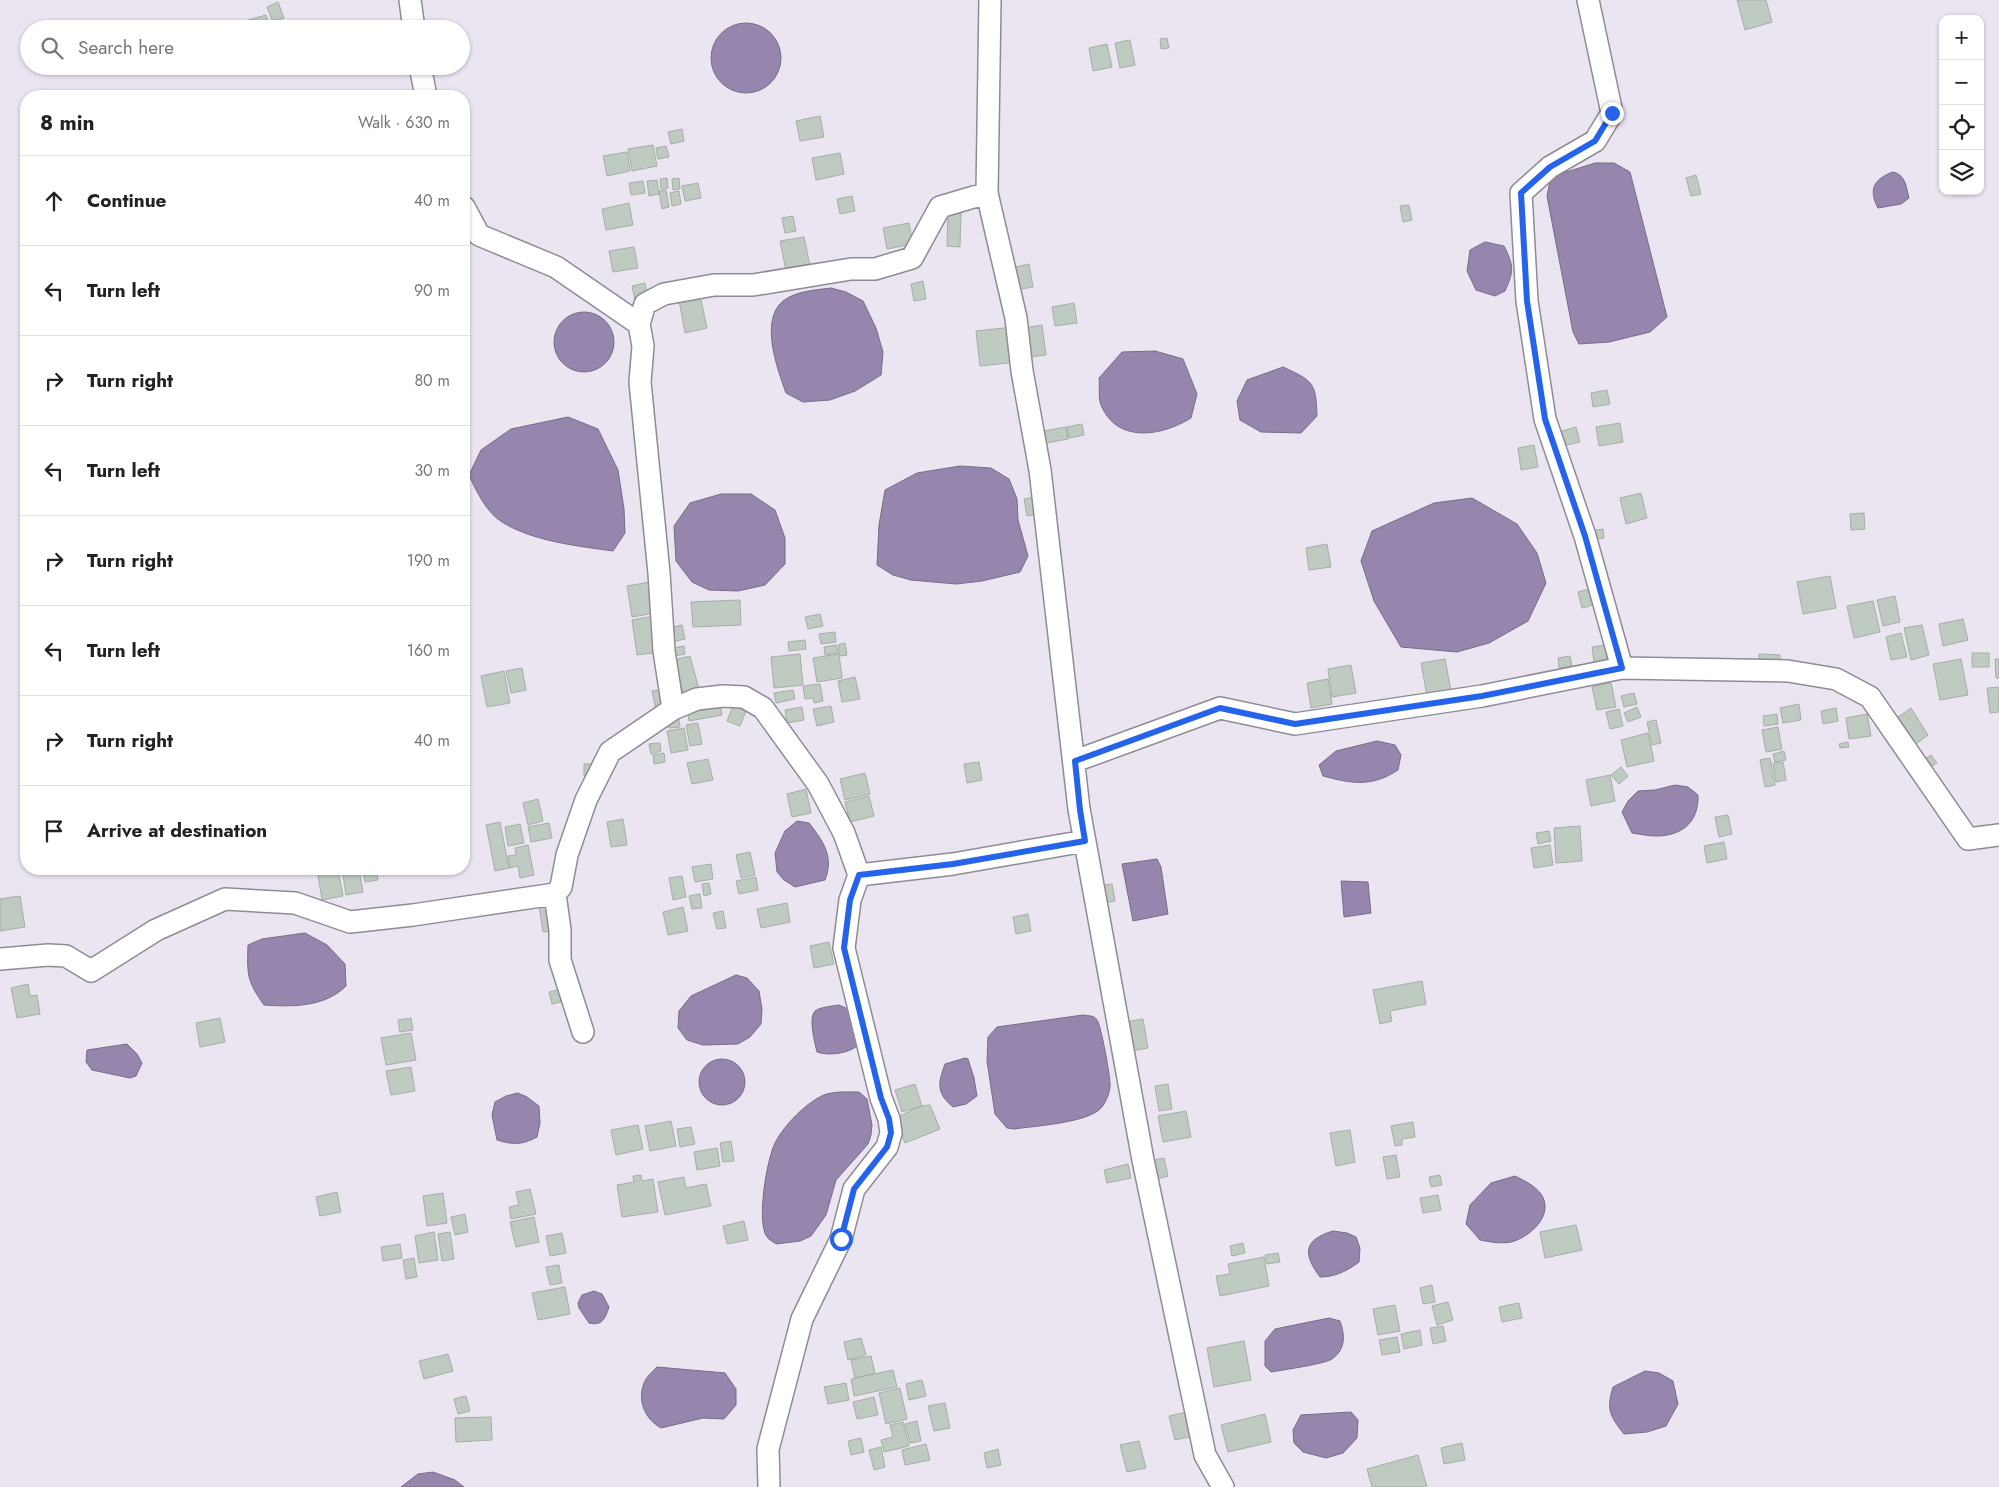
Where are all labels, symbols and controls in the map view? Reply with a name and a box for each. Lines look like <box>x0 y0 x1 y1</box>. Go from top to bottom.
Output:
map controls <box>1939 15 1984 195</box>
button: + <box>1939 15 1984 60</box>
search box <box>20 20 470 75</box>
icon: search <box>38 34 66 62</box>
text: Search here <box>78 34 174 61</box>
button: − <box>1939 60 1984 105</box>
route end <box>1601 102 1624 125</box>
button: locate <box>1939 105 1984 150</box>
text: 8 min <box>40 108 95 138</box>
text: Walk · 630 m <box>358 111 450 134</box>
button: layers <box>1939 150 1984 195</box>
icon: ahead <box>40 187 68 215</box>
text: Continue <box>87 187 166 214</box>
text: 40 m <box>414 189 450 212</box>
icon: left <box>40 277 68 305</box>
text: Turn left <box>87 277 160 304</box>
text: 90 m <box>414 279 450 302</box>
icon: right <box>40 367 68 395</box>
text: Turn right <box>87 367 173 394</box>
text: 80 m <box>414 369 450 392</box>
icon: left <box>40 457 68 485</box>
text: Turn left <box>87 457 160 484</box>
text: 30 m <box>414 459 450 482</box>
icon: right <box>40 547 68 575</box>
text: Turn right <box>87 547 173 574</box>
text: 190 m <box>407 549 450 572</box>
icon: left <box>40 637 68 665</box>
text: Turn left <box>87 637 160 664</box>
text: 160 m <box>407 639 450 662</box>
icon: right <box>40 727 68 755</box>
text: Turn right <box>87 727 173 754</box>
text: 40 m <box>414 729 450 752</box>
icon: arrive <box>40 817 68 845</box>
text: Arrive at destination <box>87 817 267 844</box>
route start <box>830 1228 853 1251</box>

